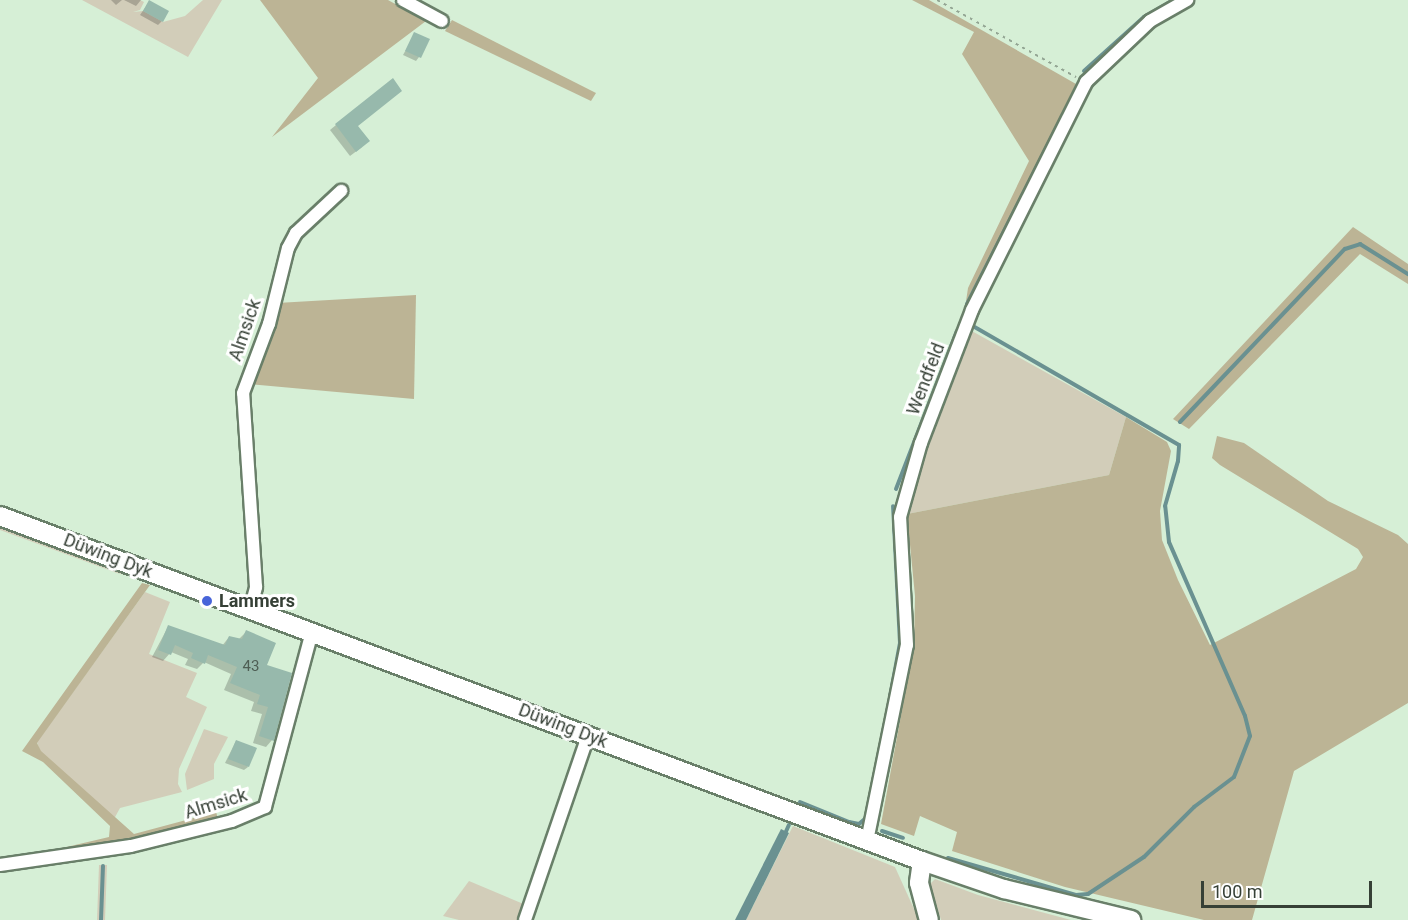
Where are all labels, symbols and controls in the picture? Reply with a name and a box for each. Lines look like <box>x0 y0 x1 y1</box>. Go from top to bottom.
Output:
street label: Almsick <box>224 296 266 364</box>
street label: Wendfeld <box>902 340 950 418</box>
street label: Düwing Dyk <box>60 529 156 583</box>
place label: Lammers <box>219 590 295 612</box>
marker: Lammers <box>200 594 214 608</box>
house number: 43 <box>243 658 259 676</box>
street label: Düwing Dyk <box>515 699 611 753</box>
street label: Almsick <box>182 784 250 824</box>
scale bar <box>1204 869 1375 907</box>
text: 100 m <box>1212 881 1263 902</box>

